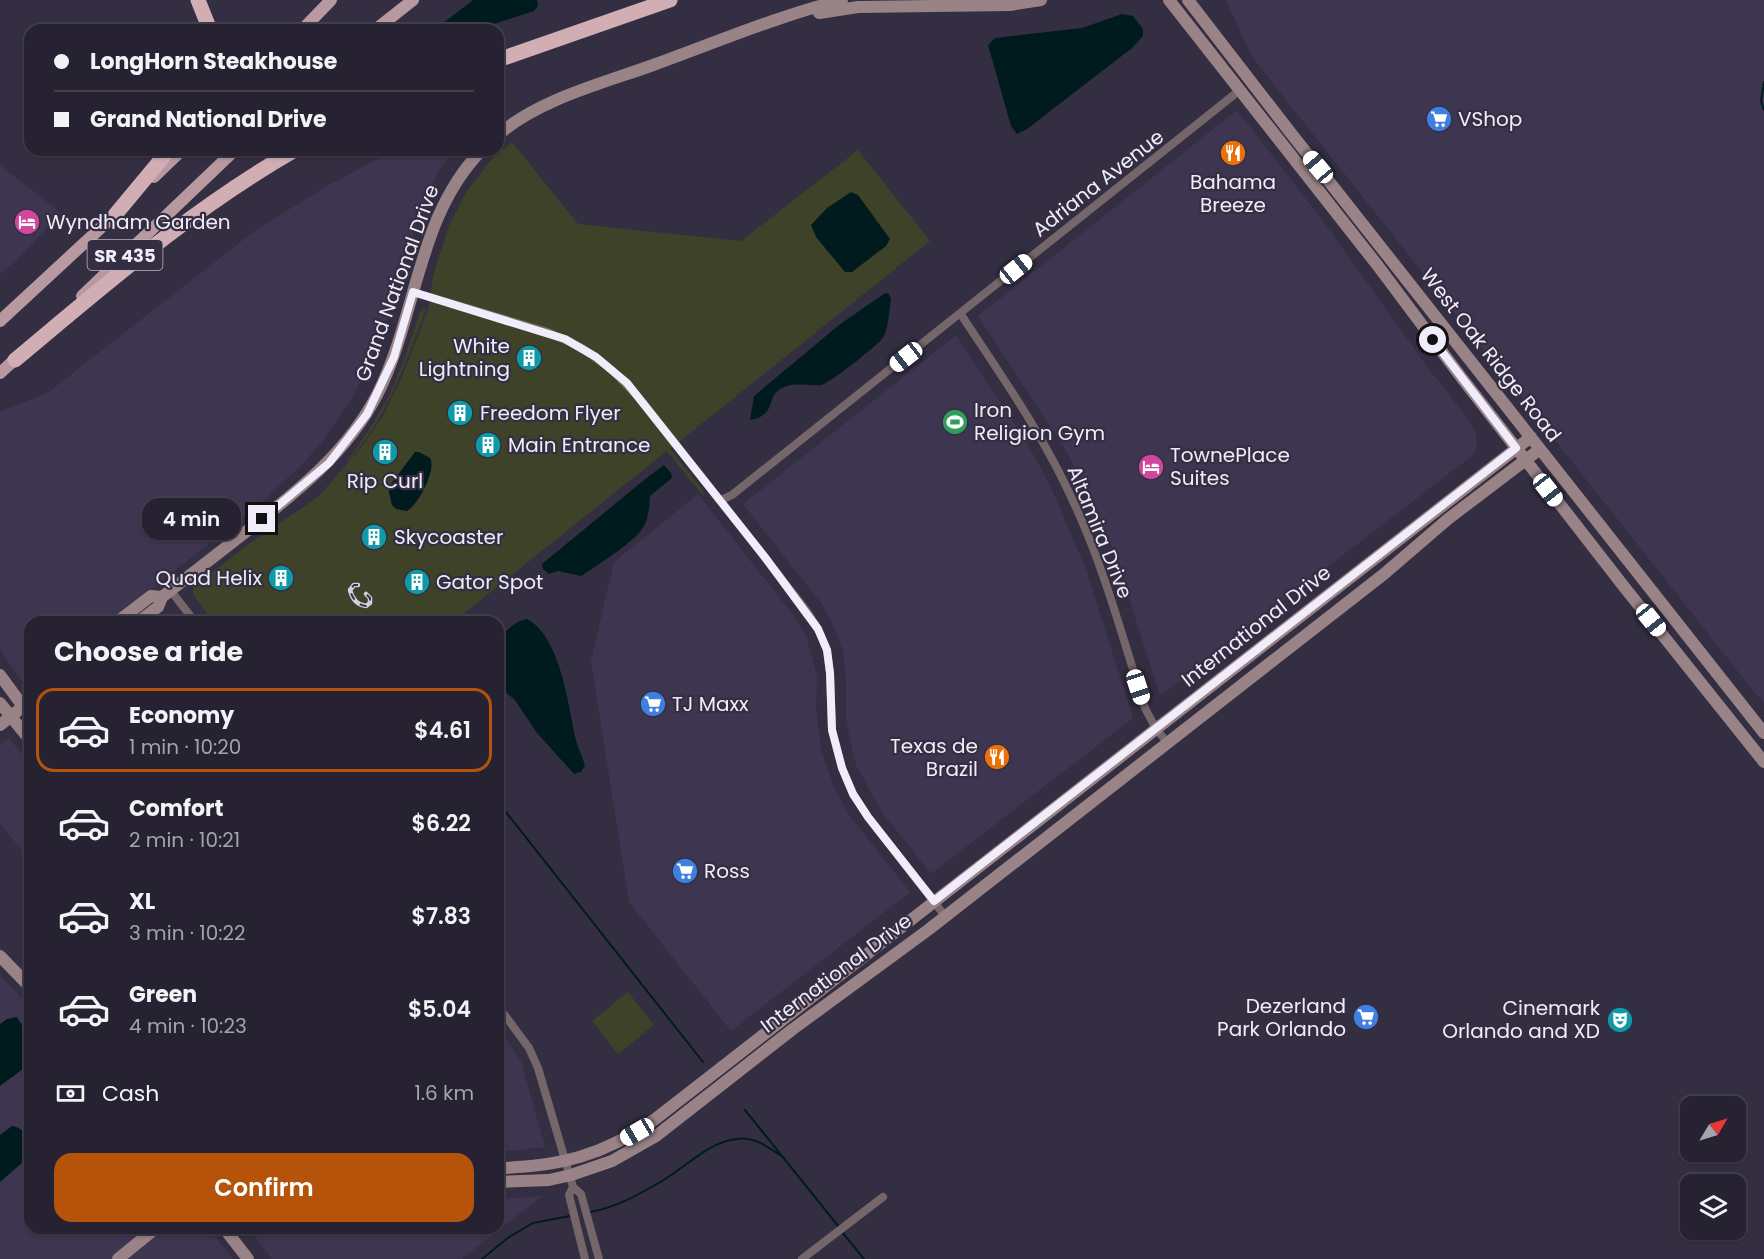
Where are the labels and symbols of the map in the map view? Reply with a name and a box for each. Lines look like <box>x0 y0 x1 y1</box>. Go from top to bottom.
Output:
supermarket icon: VShop <box>1424 104 1454 134</box>
place label: VShop <box>1458 105 1522 133</box>
street label: Adriana Avenue <box>1026 123 1170 243</box>
restaurant icon: Bahama Breeze <box>1218 138 1248 168</box>
car <box>1300 147 1336 187</box>
place label: Bahama Breeze <box>1190 168 1276 219</box>
street label: Grand National Drive <box>348 181 446 385</box>
hotel icon: Wyndham Garden <box>12 207 42 237</box>
place label: Wyndham Garden <box>46 208 231 236</box>
road number: SR 435 <box>88 240 162 270</box>
car <box>996 251 1036 287</box>
street label: West Oak Ridge Road <box>1414 262 1568 448</box>
route start <box>1419 326 1446 353</box>
place label: White Lightning <box>419 332 510 383</box>
car <box>886 339 926 375</box>
building icon: White Lightning <box>514 343 544 373</box>
place label: Iron Religion Gym <box>974 396 1105 447</box>
building icon: Freedom Flyer <box>445 398 475 428</box>
place label: Freedom Flyer <box>480 399 621 427</box>
sports icon: Iron Religion Gym <box>940 407 970 437</box>
building icon: Main Entrance <box>473 430 503 460</box>
place label: Main Entrance <box>508 431 650 459</box>
building icon: Rip Curl <box>370 437 400 467</box>
place label: TownePlace Suites <box>1170 441 1290 492</box>
hotel icon: TownePlace Suites <box>1136 452 1166 482</box>
street label: Altamira Drive <box>1061 461 1139 603</box>
place label: Rip Curl <box>347 467 423 495</box>
car <box>1530 470 1566 510</box>
callout: 4 min <box>142 498 241 540</box>
route end <box>248 505 275 532</box>
building icon: Skycoaster <box>359 522 389 552</box>
place label: Skycoaster <box>394 523 503 551</box>
street label: International Drive <box>1175 559 1337 693</box>
building icon: Quad Helix <box>266 563 296 593</box>
place label: Quad Helix <box>155 564 262 592</box>
building icon: Gator Spot <box>402 567 432 597</box>
place label: Gator Spot <box>436 568 543 596</box>
car <box>1633 600 1669 640</box>
car <box>1124 667 1152 707</box>
supermarket icon: TJ Maxx <box>638 689 668 719</box>
place label: TJ Maxx <box>672 690 749 718</box>
place label: Texas de Brazil <box>890 732 978 783</box>
restaurant icon: Texas de Brazil <box>982 742 1012 772</box>
supermarket icon: Ross <box>670 856 700 886</box>
place label: Ross <box>704 857 750 885</box>
street label: International Drive <box>755 907 917 1039</box>
place label: Dezerland Park Orlando <box>1217 992 1346 1043</box>
place label: Cinemark Orlando and XD <box>1442 994 1601 1045</box>
supermarket icon: Dezerland Park Orlando <box>1351 1002 1381 1032</box>
theatre icon: Cinemark Orlando and XD <box>1605 1005 1635 1035</box>
north arrow <box>1680 1096 1746 1162</box>
car <box>617 1115 657 1149</box>

